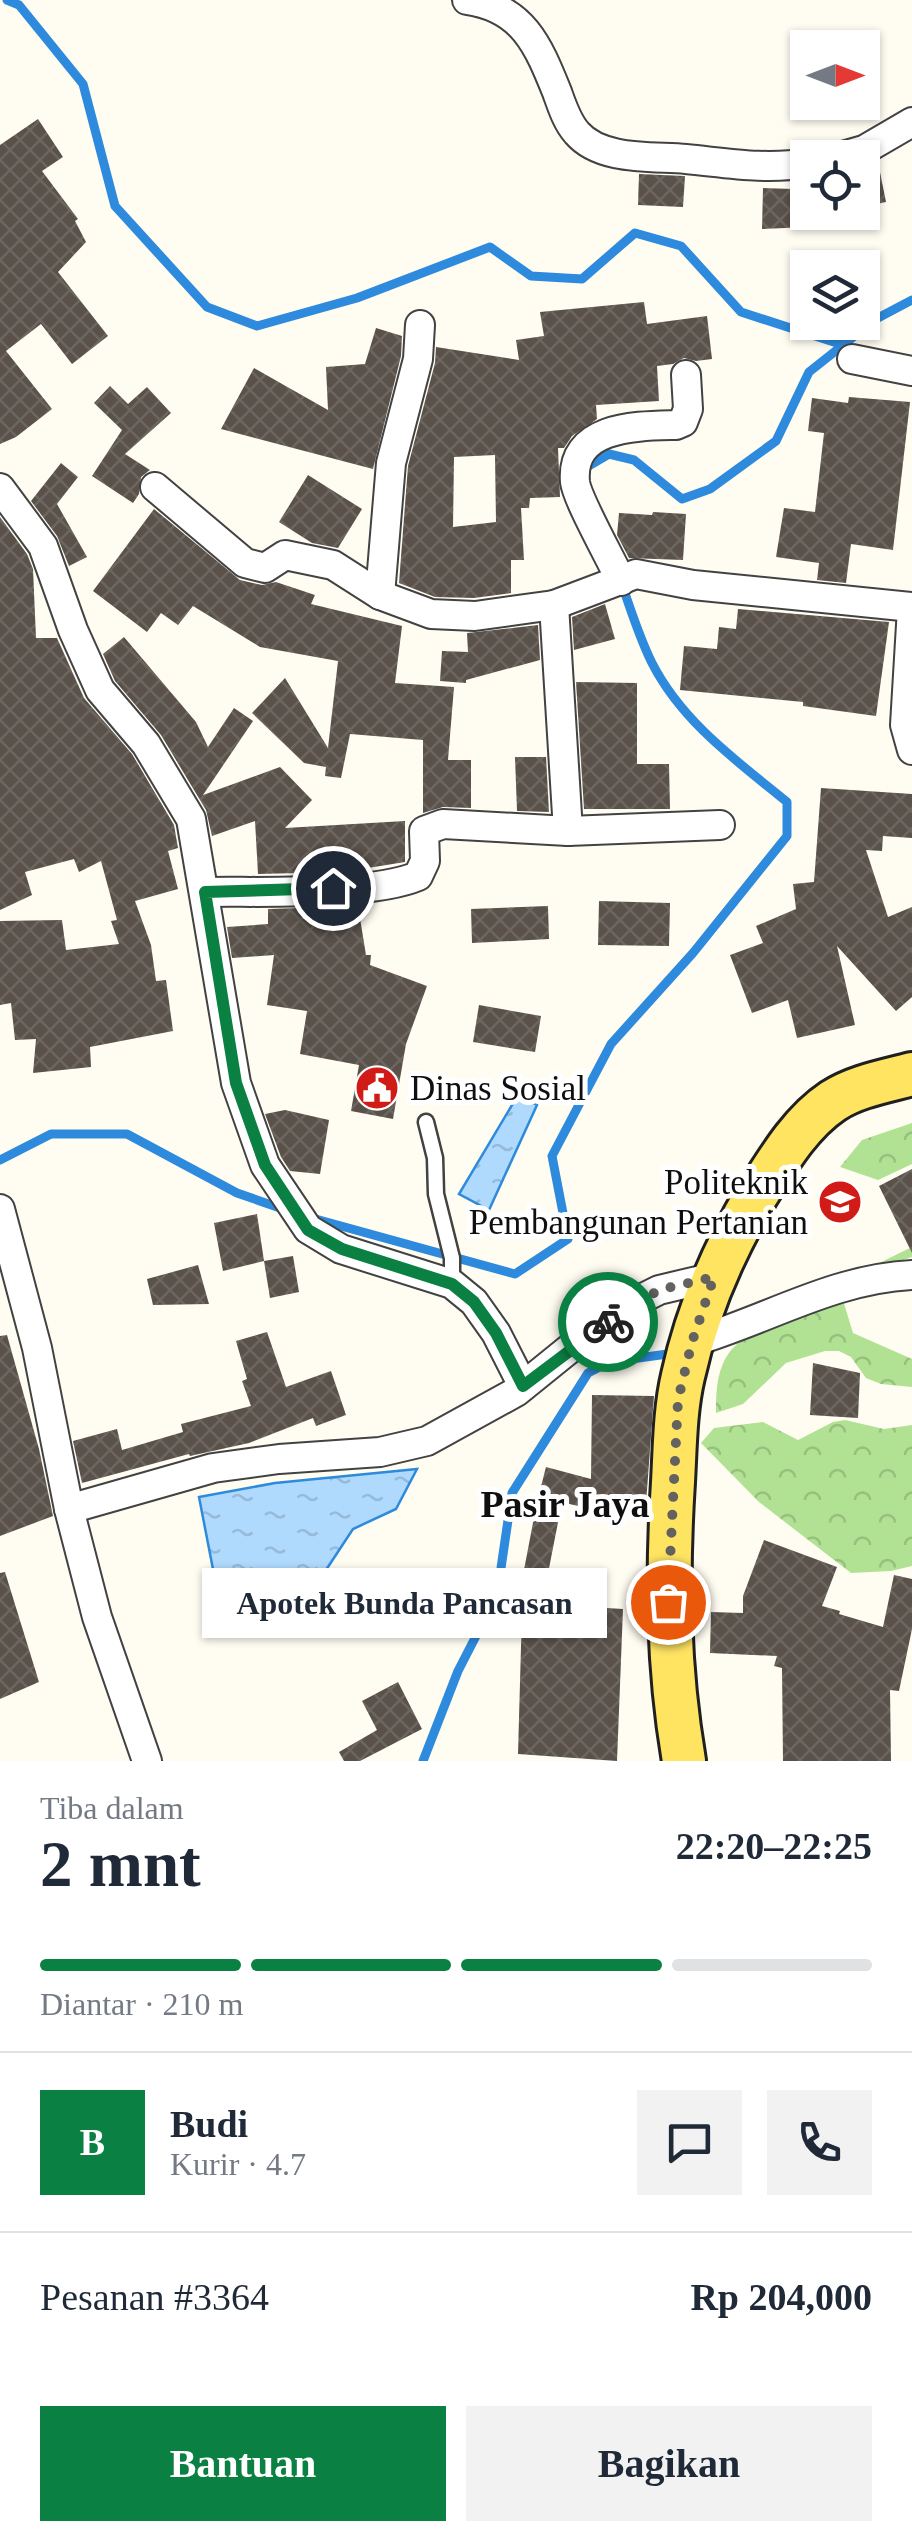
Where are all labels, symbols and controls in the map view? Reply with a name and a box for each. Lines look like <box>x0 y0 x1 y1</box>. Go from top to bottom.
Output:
north arrow <box>790 30 880 120</box>
map controls <box>790 30 880 340</box>
button: locate <box>790 140 880 230</box>
button: layers <box>790 250 880 340</box>
pin <box>291 846 376 931</box>
icon: home <box>306 861 361 916</box>
public building icon: Dinas Sosial <box>354 1065 400 1111</box>
place label: Dinas Sosial <box>410 1069 586 1108</box>
place label: Politeknik Pembangunan Pertanian <box>469 1163 808 1242</box>
school or university icon: Politeknik Pembangunan Pertanian <box>817 1179 863 1225</box>
courier <box>558 1272 658 1372</box>
icon: bike <box>581 1295 636 1350</box>
district label: Pasir Jaya <box>480 1483 650 1525</box>
pin <box>626 1560 711 1645</box>
callout: Apotek Bunda Pancasan <box>203 1567 608 1637</box>
icon: bag <box>641 1575 696 1630</box>
text: Apotek Bunda Pancasan <box>236 1585 573 1621</box>
text: Tiba dalam <box>40 1790 184 1826</box>
text: 22:20–22:25 <box>676 1825 872 1867</box>
text: 2 mnt <box>40 1828 201 1900</box>
text: Diantar · 210 m <box>40 1986 244 2022</box>
button: chat <box>637 2090 742 2195</box>
button: phone <box>767 2090 872 2195</box>
text: Budi <box>170 2103 248 2145</box>
text: B <box>80 2121 105 2163</box>
text: Kurir · 4.7 <box>170 2146 306 2182</box>
text: Pesanan #3364 <box>40 2276 269 2318</box>
text: Rp 204,000 <box>690 2276 872 2318</box>
button: Bantuan <box>40 2406 446 2521</box>
button: Bagikan <box>466 2406 872 2521</box>

